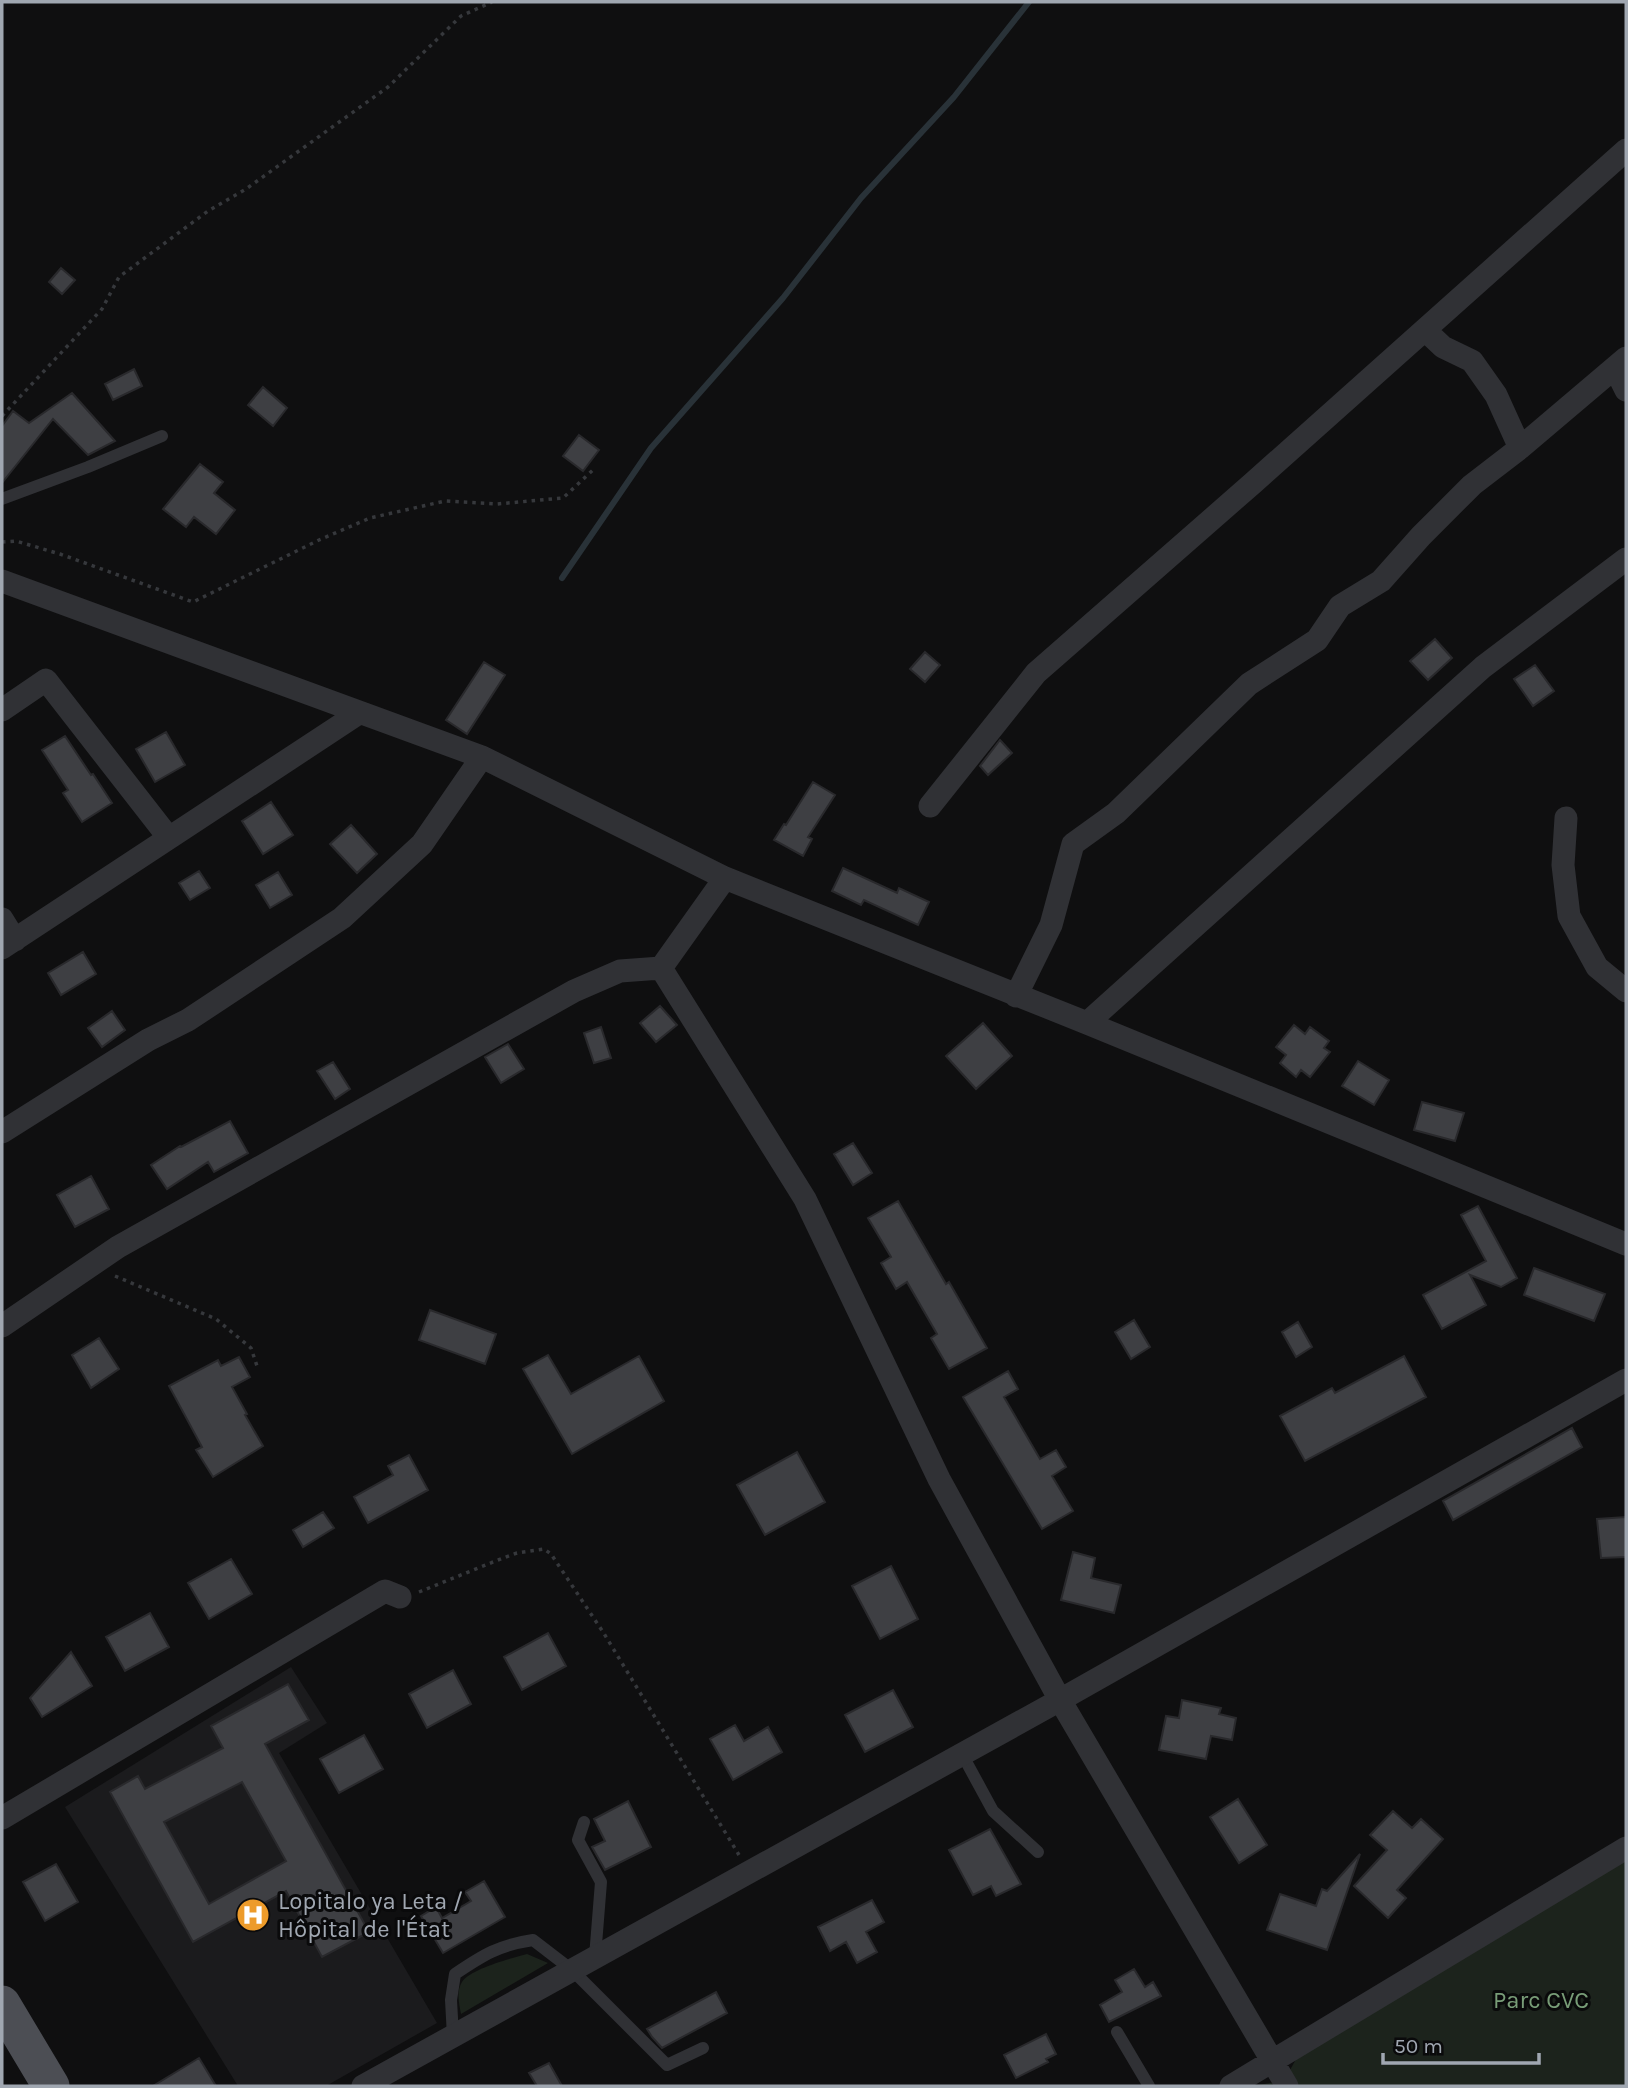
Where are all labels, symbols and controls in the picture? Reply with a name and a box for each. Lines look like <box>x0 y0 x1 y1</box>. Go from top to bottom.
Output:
place label: Lopitalo ya Leta / Hôpital de l'État <box>278 1887 463 1943</box>
hospital icon: Lopitalo ya Leta / Hôpital de l'État <box>234 1896 272 1934</box>
park label: Parc CVC <box>1493 1986 1589 2014</box>
scale bar <box>1383 2022 1539 2066</box>
text: 50 m <box>1394 2034 1443 2058</box>

